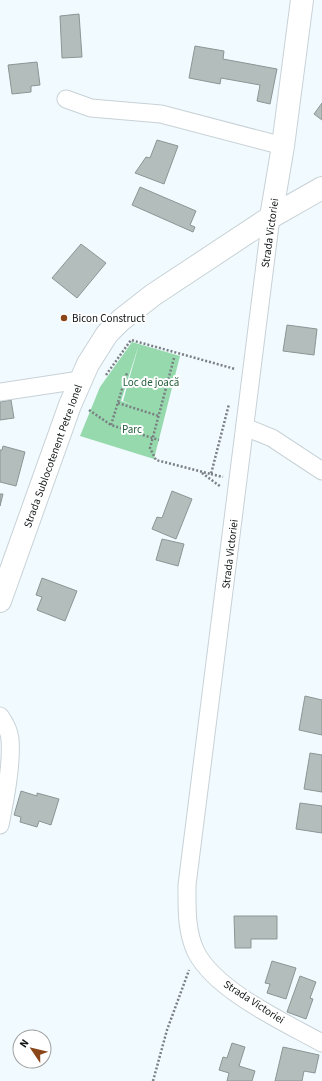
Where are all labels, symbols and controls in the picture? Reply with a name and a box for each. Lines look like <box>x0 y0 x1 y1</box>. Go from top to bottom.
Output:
street label: Strada Victoriei <box>258 197 282 269</box>
place label: Bicon Construct <box>72 311 145 326</box>
marker: Bicon Construct <box>59 313 69 323</box>
park label: Loc de joacă <box>123 375 179 390</box>
street label: Strada Sublocotenent Petre Ionel <box>20 382 86 530</box>
park label: Parc <box>122 422 142 437</box>
street label: Strada Victoriei <box>218 518 242 590</box>
street label: Strada Victoriei <box>221 977 287 1027</box>
north arrow <box>12 1029 52 1069</box>
text: N <box>16 1036 32 1051</box>

